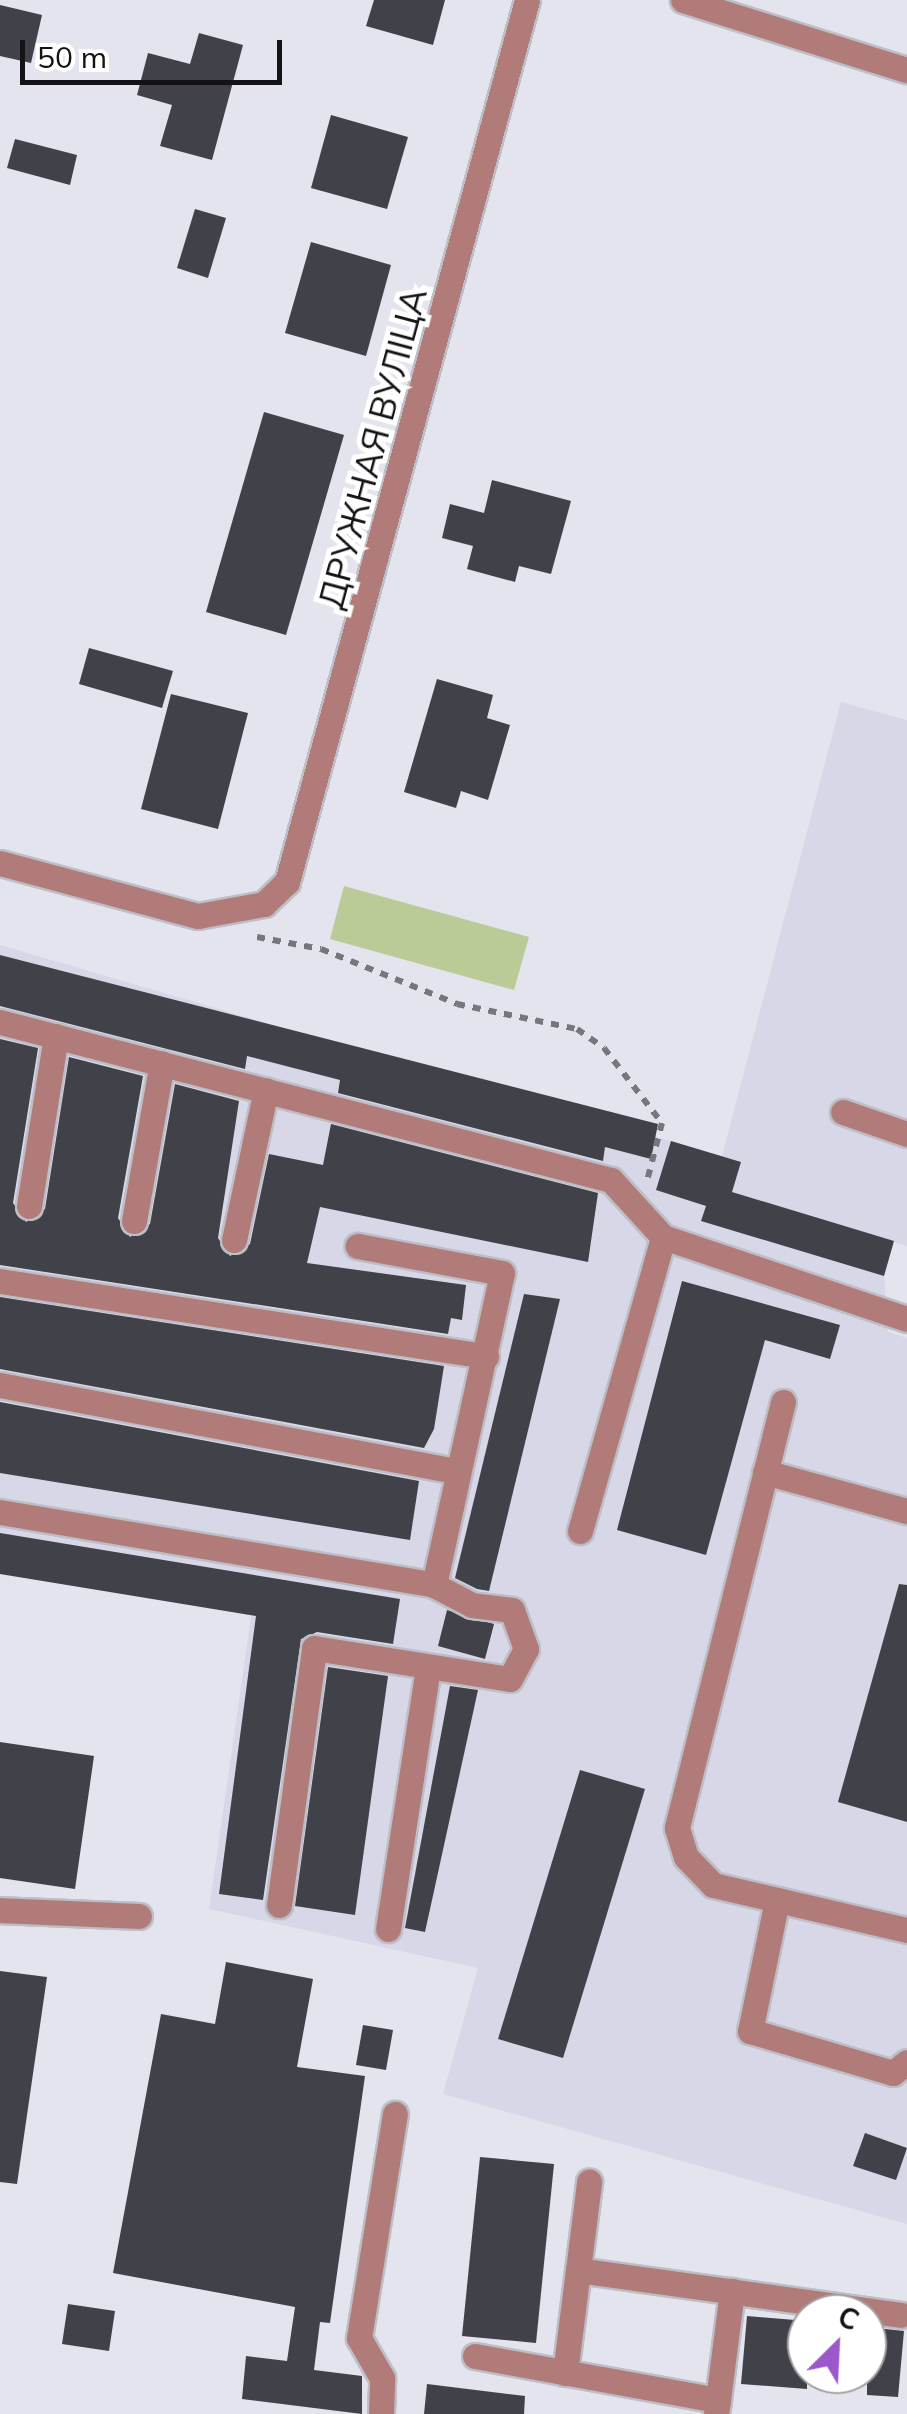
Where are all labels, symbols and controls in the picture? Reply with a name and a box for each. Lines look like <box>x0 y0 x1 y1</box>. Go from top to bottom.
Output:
scale bar <box>25 20 288 82</box>
text: 50 m <box>37 38 107 76</box>
street label: ДРУЖНАЯ ВУЛІЦА <box>309 283 435 613</box>
north arrow <box>787 2294 887 2394</box>
text: С <box>833 2298 864 2338</box>

